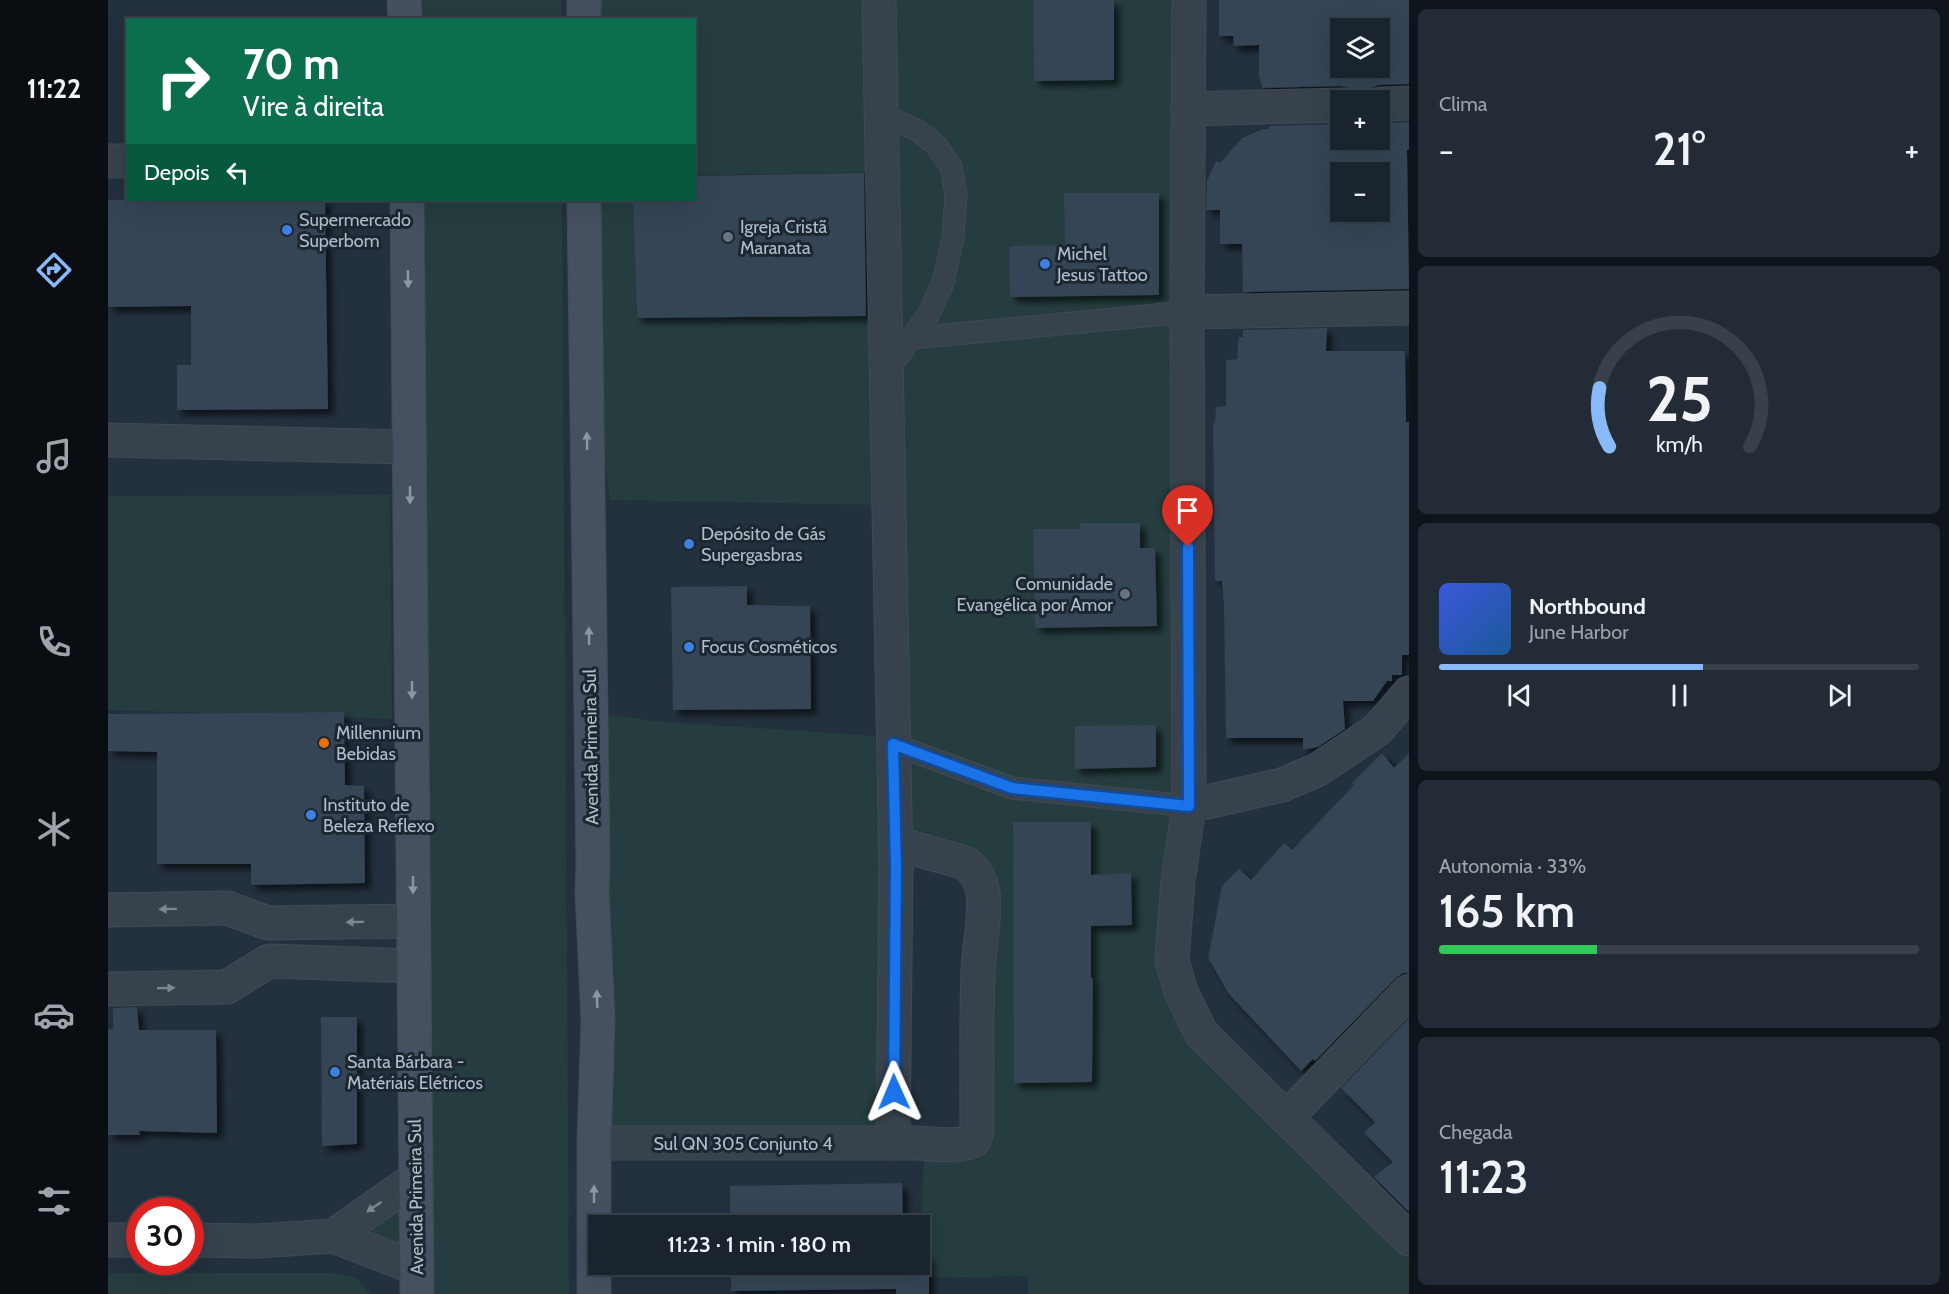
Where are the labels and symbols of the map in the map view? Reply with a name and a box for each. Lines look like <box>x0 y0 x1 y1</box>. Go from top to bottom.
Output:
place label: Supermercado Superbom <box>299 209 411 252</box>
place label: Igreja Cristã Maranata <box>740 216 827 259</box>
marker: Supermercado Superbom <box>280 223 294 237</box>
marker: Igreja Cristã Maranata <box>721 230 735 244</box>
place label: Michel Jesus Tattoo <box>1056 243 1148 286</box>
marker: Michel Jesus Tattoo <box>1038 257 1052 271</box>
one-way arrow <box>403 269 413 288</box>
one-way arrow <box>582 431 592 450</box>
one-way arrow <box>405 485 415 504</box>
pin <box>1162 485 1213 547</box>
place label: Depósito de Gás Supergasbras <box>701 523 826 566</box>
marker: Depósito de Gás Supergasbras <box>682 537 696 551</box>
place label: Comunidade Evangélica por Amor <box>957 573 1113 616</box>
marker: Comunidade Evangélica por Amor <box>1118 587 1132 601</box>
one-way arrow <box>584 626 594 645</box>
place label: Focus Cosméticos <box>701 636 837 658</box>
marker: Focus Cosméticos <box>682 640 696 654</box>
street label: Avenida Primeira Sul <box>579 668 603 825</box>
one-way arrow <box>407 680 417 699</box>
place label: Millennium Bebidas <box>336 722 421 765</box>
marker: Millennium Bebidas <box>317 736 331 750</box>
place label: Instituto de Beleza Reflexo <box>323 794 435 837</box>
marker: Instituto de Beleza Reflexo <box>304 808 318 822</box>
one-way arrow <box>408 875 418 894</box>
one-way arrow <box>159 905 178 914</box>
one-way arrow <box>345 917 364 927</box>
one-way arrow <box>157 983 176 993</box>
one-way arrow <box>592 989 601 1008</box>
place label: Santa Bárbara - Matériais Elétricos <box>347 1051 483 1094</box>
position arrow <box>862 1060 926 1124</box>
marker: Santa Bárbara - Matériais Elétricos <box>328 1065 342 1079</box>
street label: Avenida Primeira Sul <box>404 1118 428 1275</box>
street label: Sul QN 305 Conjunto 4 <box>653 1133 833 1155</box>
one-way arrow <box>589 1184 599 1203</box>
speed limit sign: 30 <box>126 1197 204 1275</box>
one-way arrow <box>366 1202 383 1213</box>

